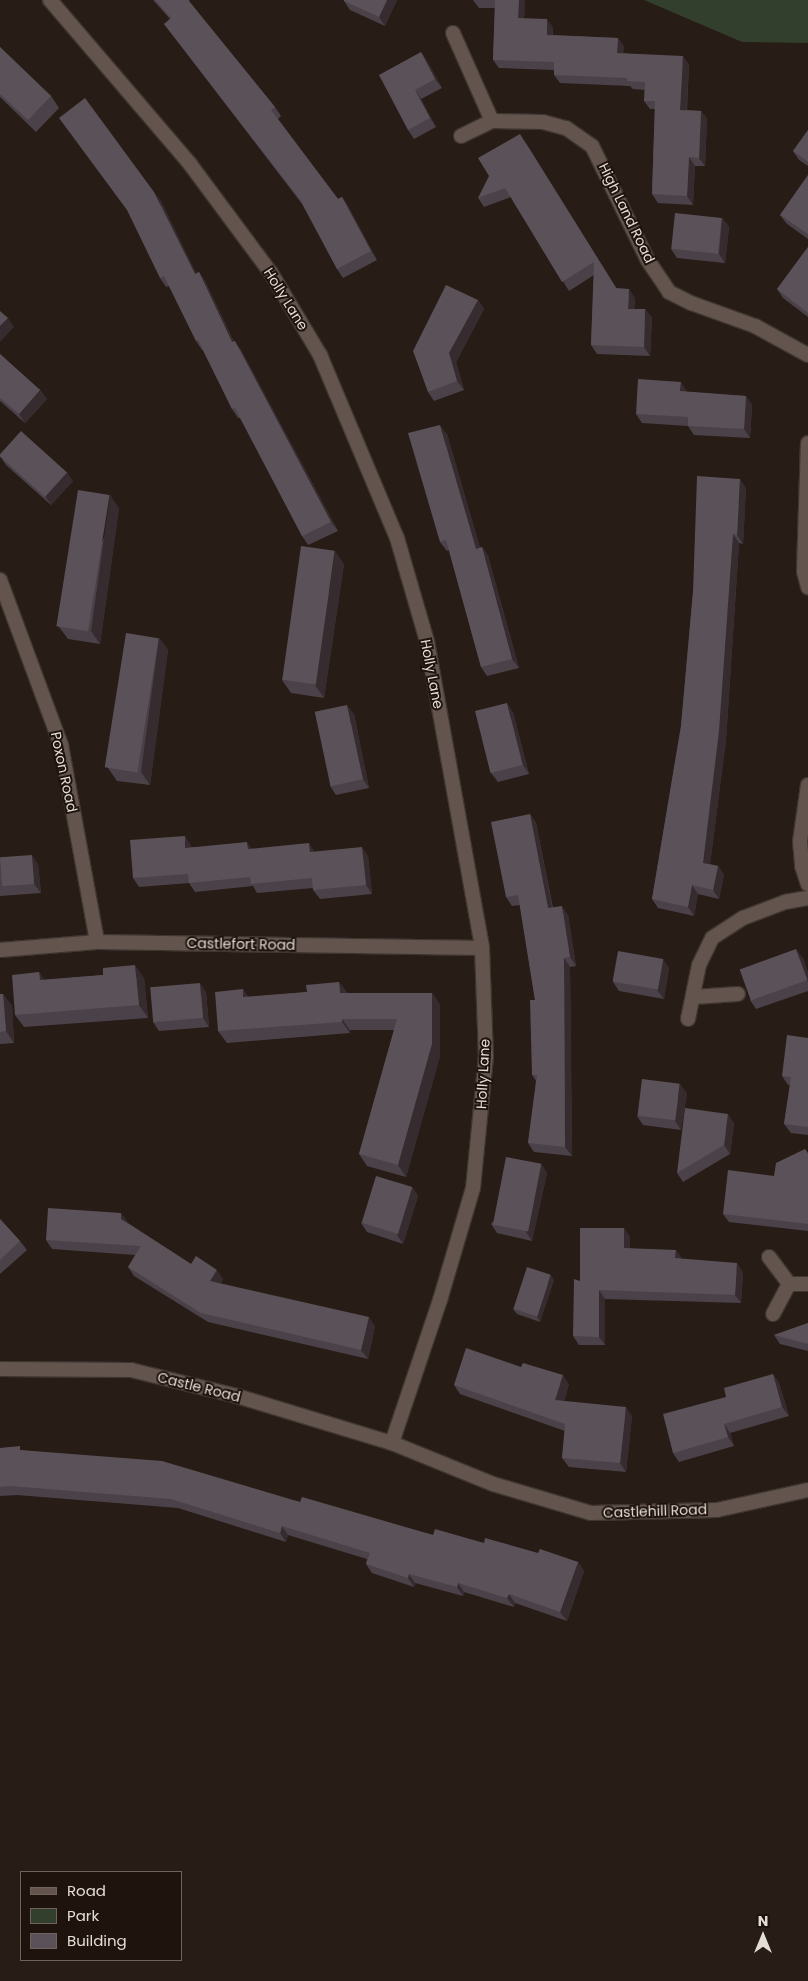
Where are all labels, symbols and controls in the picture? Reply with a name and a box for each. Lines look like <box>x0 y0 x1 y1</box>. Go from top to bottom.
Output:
street label: High Land Road <box>595 160 659 266</box>
street label: Holly Lane <box>260 265 312 333</box>
street label: Holly Lane <box>417 638 447 710</box>
street label: Poxon Road <box>47 730 81 814</box>
street label: Castlefort Road <box>186 935 296 953</box>
street label: Holly Lane <box>473 1038 493 1110</box>
street label: Castle Road <box>156 1369 242 1405</box>
street label: Castlehill Road <box>603 1501 707 1521</box>
legend <box>20 1871 182 1961</box>
text: Road <box>67 1880 106 1901</box>
text: Park <box>67 1905 99 1926</box>
north arrow <box>738 1911 788 1961</box>
text: N <box>758 1911 768 1931</box>
text: Building <box>67 1930 127 1951</box>

